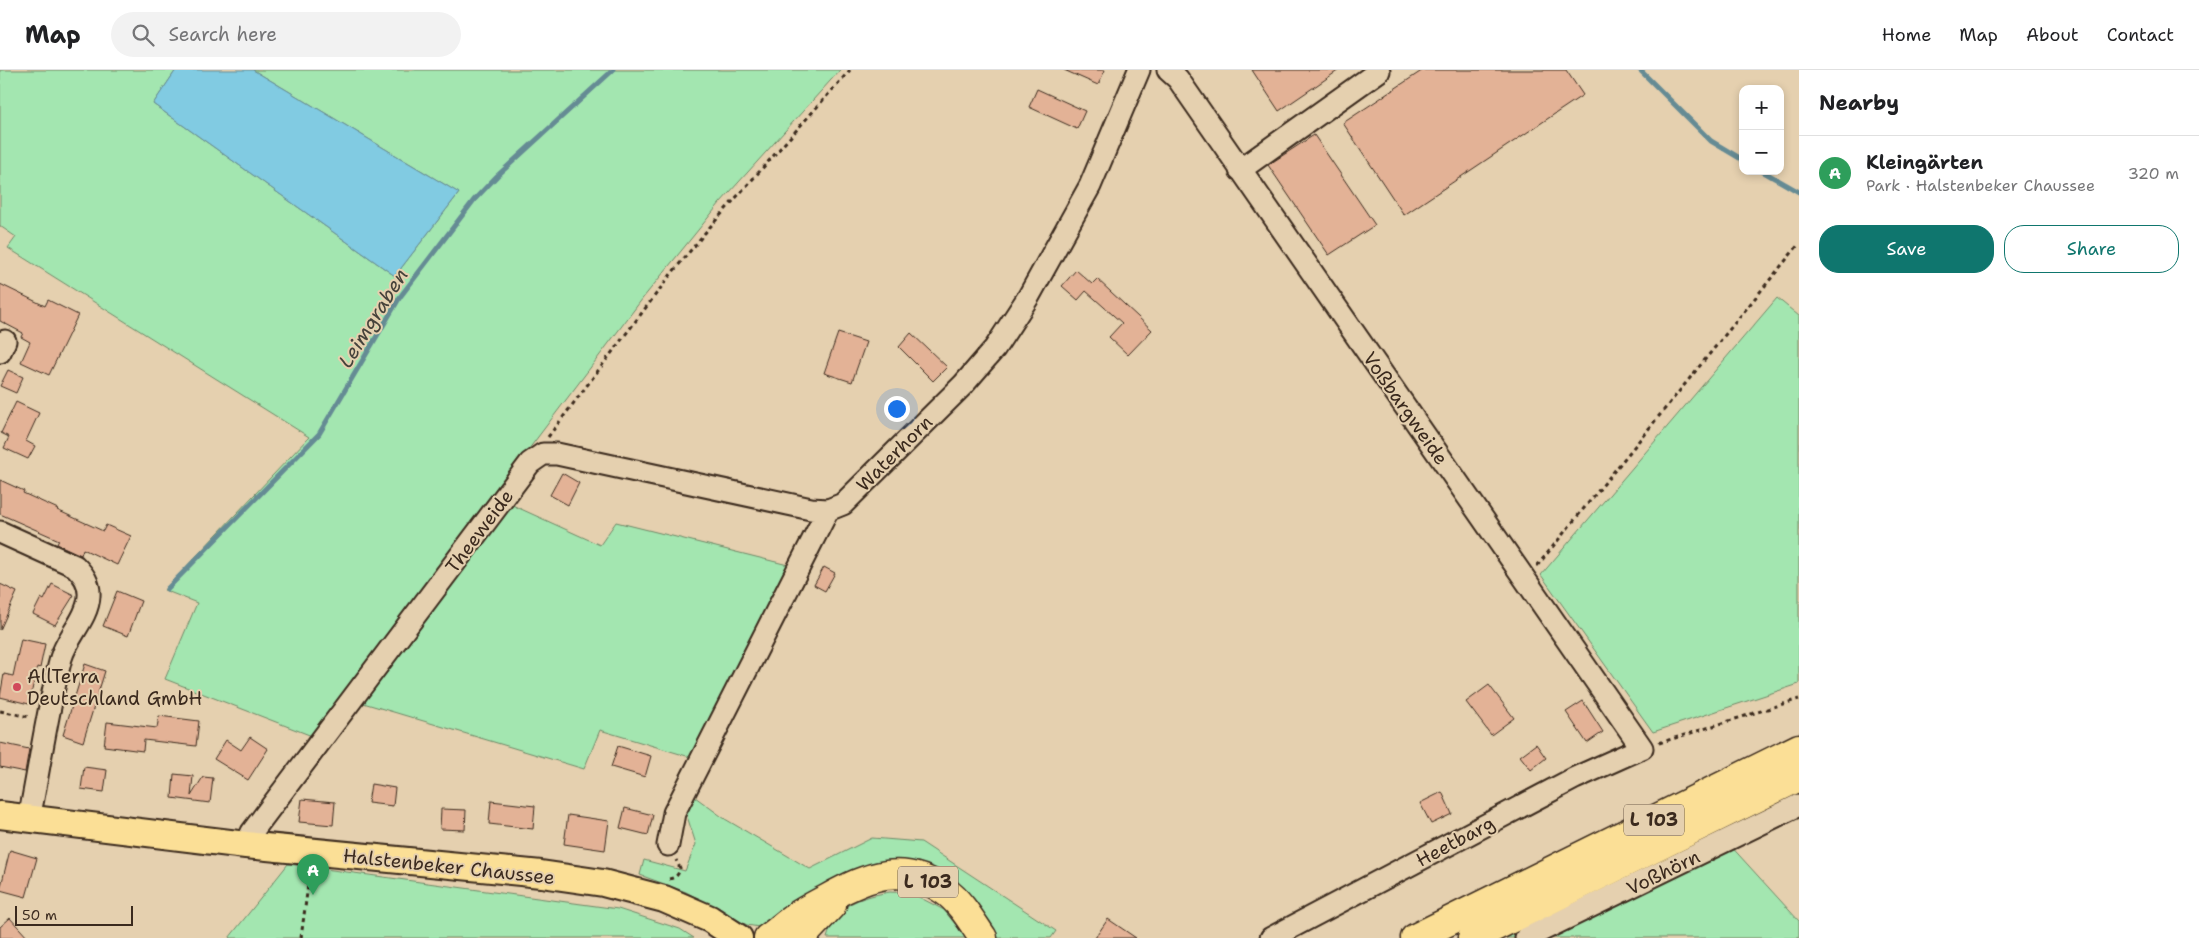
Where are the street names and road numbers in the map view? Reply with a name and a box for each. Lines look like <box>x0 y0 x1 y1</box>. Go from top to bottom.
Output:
street label: Voßbargweide <box>1357 347 1454 470</box>
street label: Waterhorn <box>851 410 938 497</box>
street label: Theeweide <box>440 485 519 578</box>
road number: L 103 <box>1624 804 1684 836</box>
street label: Heetbarg <box>1412 810 1499 873</box>
street label: Halstenbeker Chaussee <box>342 843 556 890</box>
street label: Voßhörn <box>1622 844 1704 901</box>
road number: L 103 <box>898 866 958 898</box>

